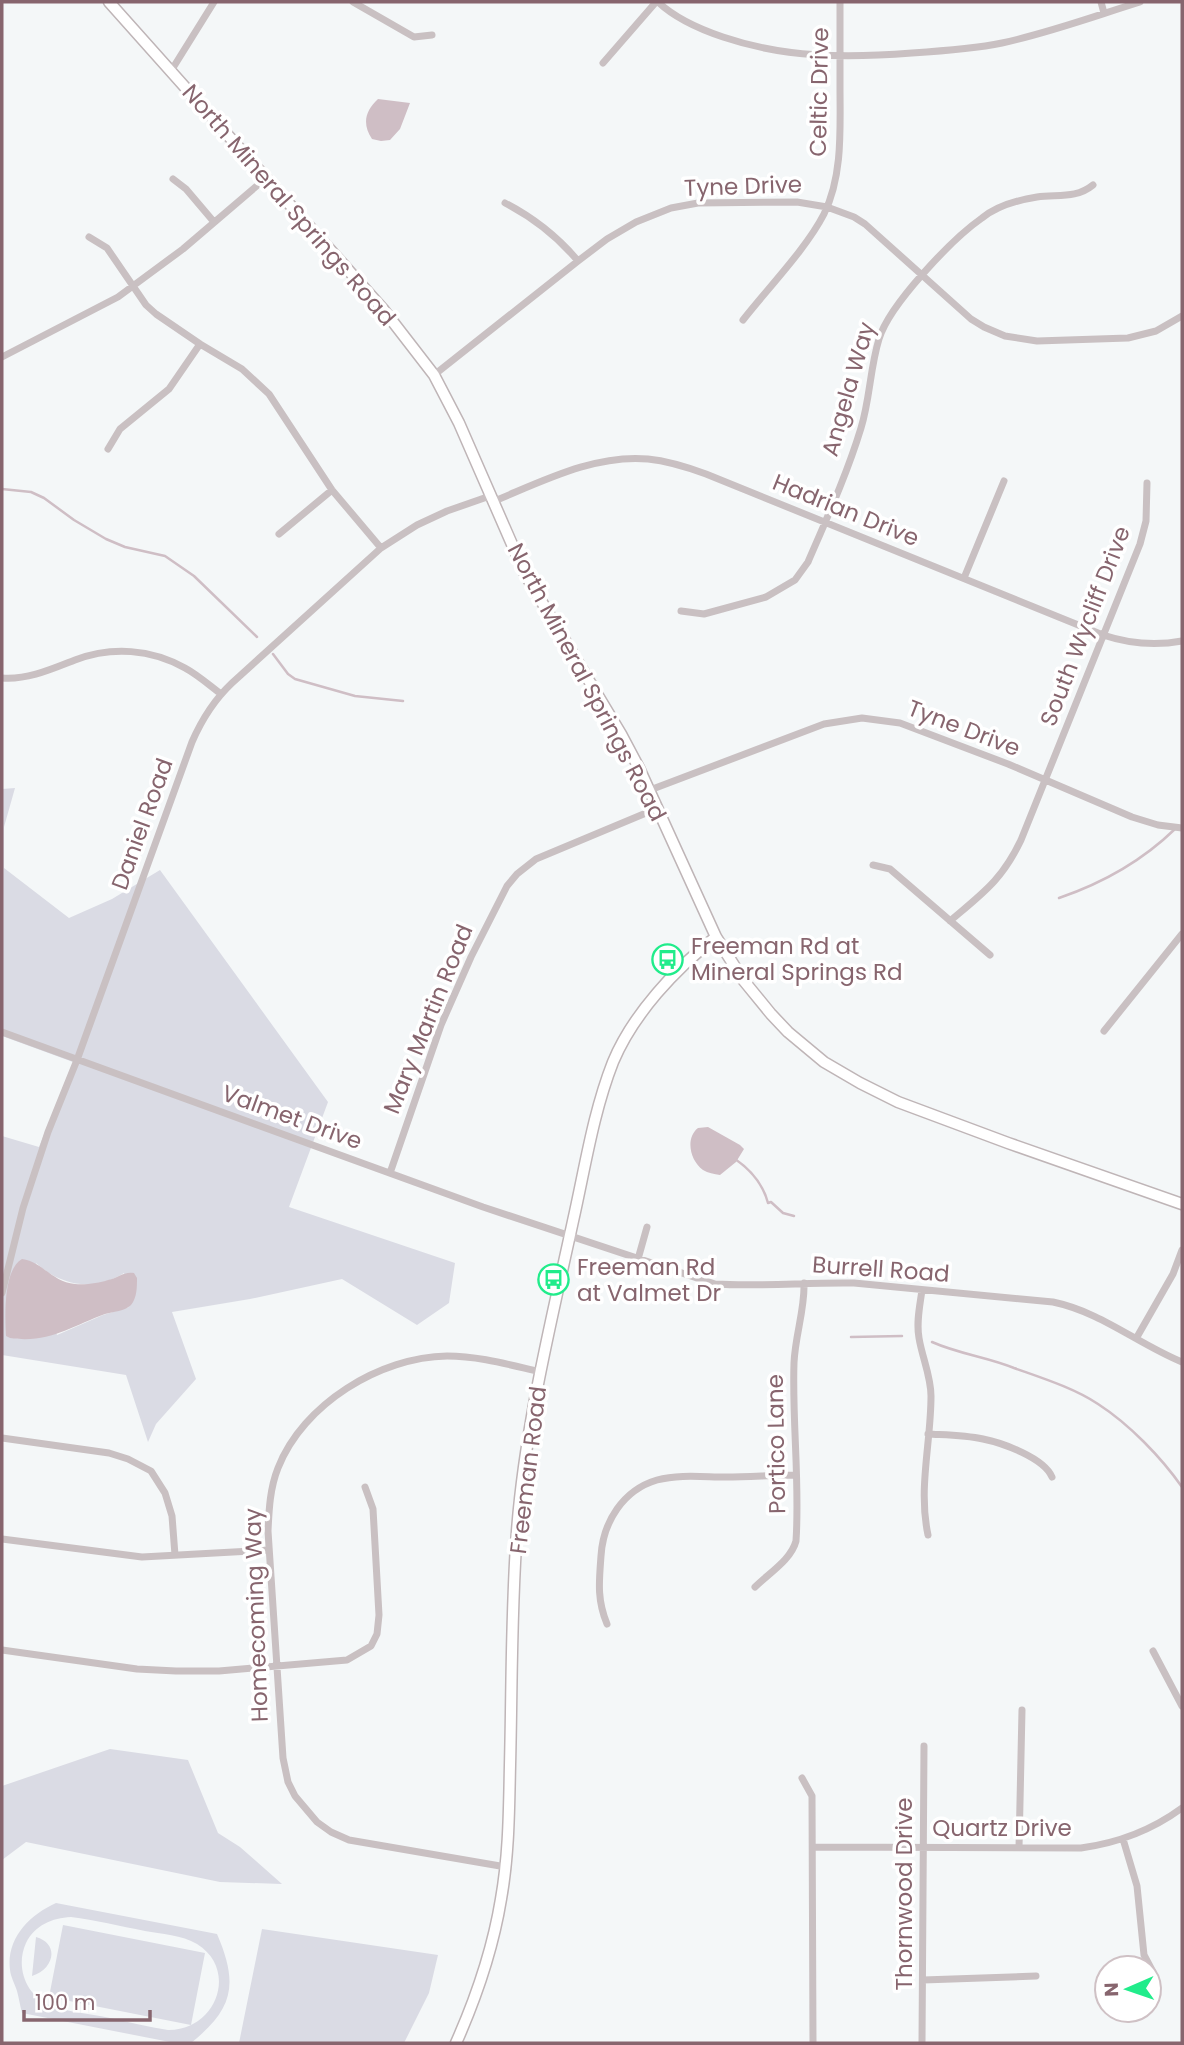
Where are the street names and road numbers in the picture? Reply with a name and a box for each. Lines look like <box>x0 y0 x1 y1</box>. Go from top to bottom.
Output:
street label: Celtic Drive <box>802 27 836 157</box>
street label: North Mineral Springs Road <box>175 77 403 333</box>
street label: Tyne Drive <box>683 168 803 204</box>
street label: Angela Way <box>814 318 882 460</box>
street label: Hadrian Drive <box>768 466 924 554</box>
street label: South Wycliff Drive <box>1032 521 1138 731</box>
street label: North Mineral Springs Road <box>500 537 674 827</box>
street label: Tyne Drive <box>903 692 1025 764</box>
street label: Daniel Road <box>103 754 181 894</box>
street label: Mary Martin Road <box>375 920 481 1118</box>
street label: Valmet Drive <box>218 1077 366 1157</box>
street label: Burrell Road <box>811 1248 951 1290</box>
street label: Portico Lane <box>759 1374 793 1514</box>
street label: Freeman Road <box>502 1384 554 1556</box>
street label: Homecoming Way <box>236 1507 276 1722</box>
street label: Thornwood Drive <box>888 1798 920 1990</box>
street label: Quartz Drive <box>932 1812 1072 1844</box>

